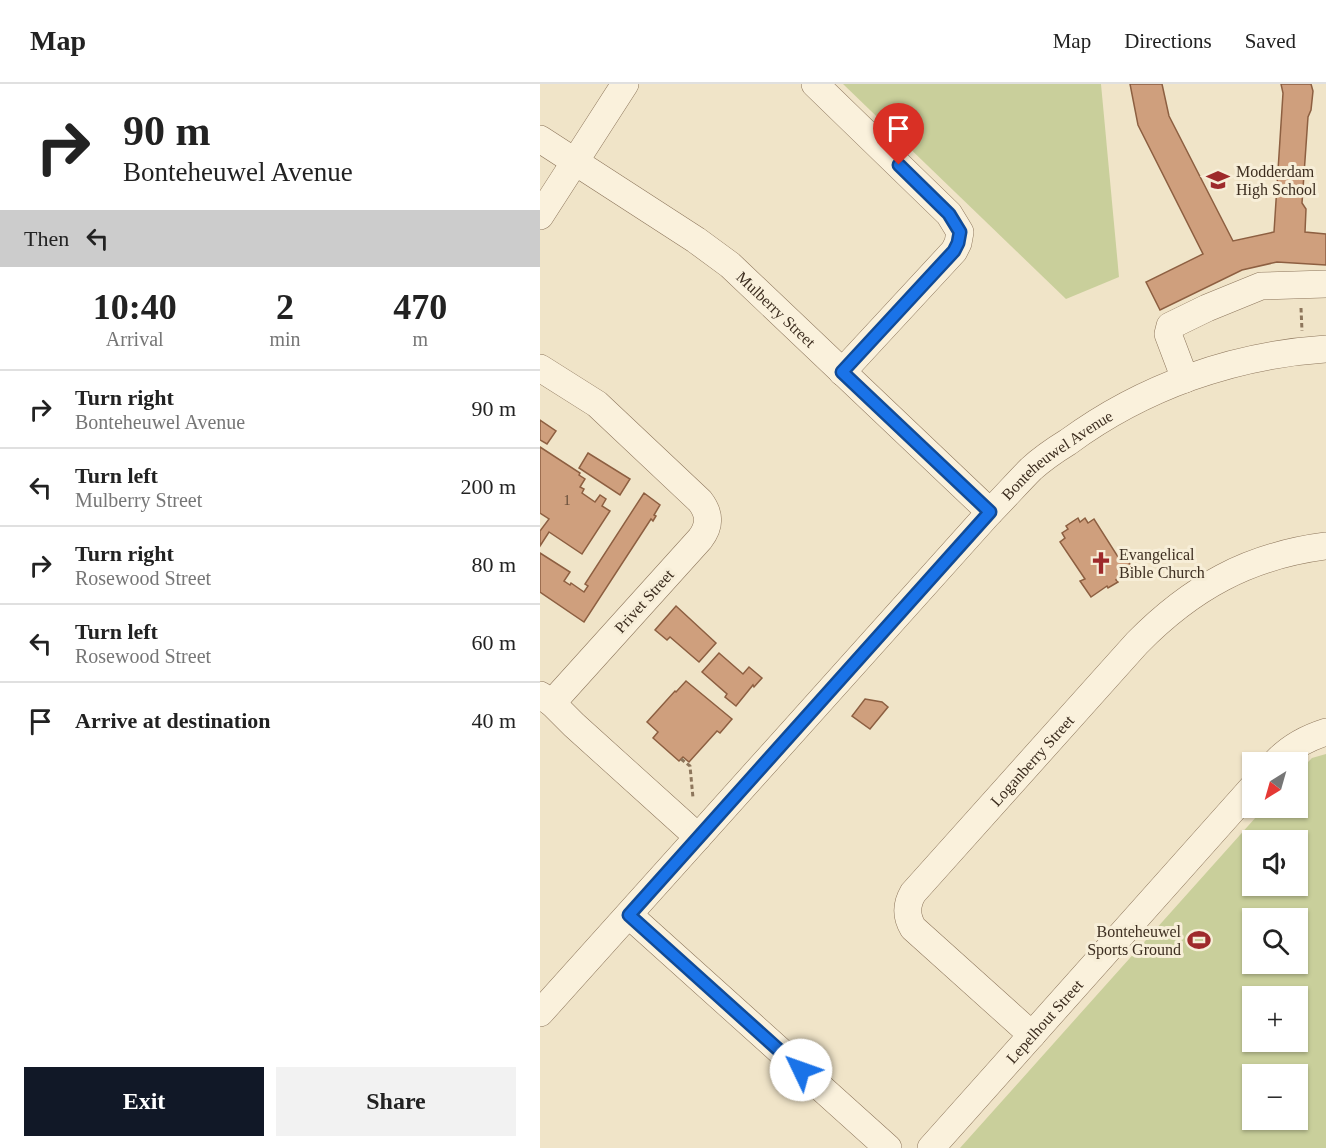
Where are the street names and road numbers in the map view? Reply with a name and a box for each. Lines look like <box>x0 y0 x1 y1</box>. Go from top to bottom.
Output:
street label: Mulberry Street <box>734 268 820 351</box>
street label: Bonteheuwel Avenue <box>998 407 1115 503</box>
street label: Privet Street <box>611 565 677 636</box>
street label: Loganberry Street <box>987 711 1077 809</box>
street label: Lepelhout Street <box>1002 975 1086 1066</box>

